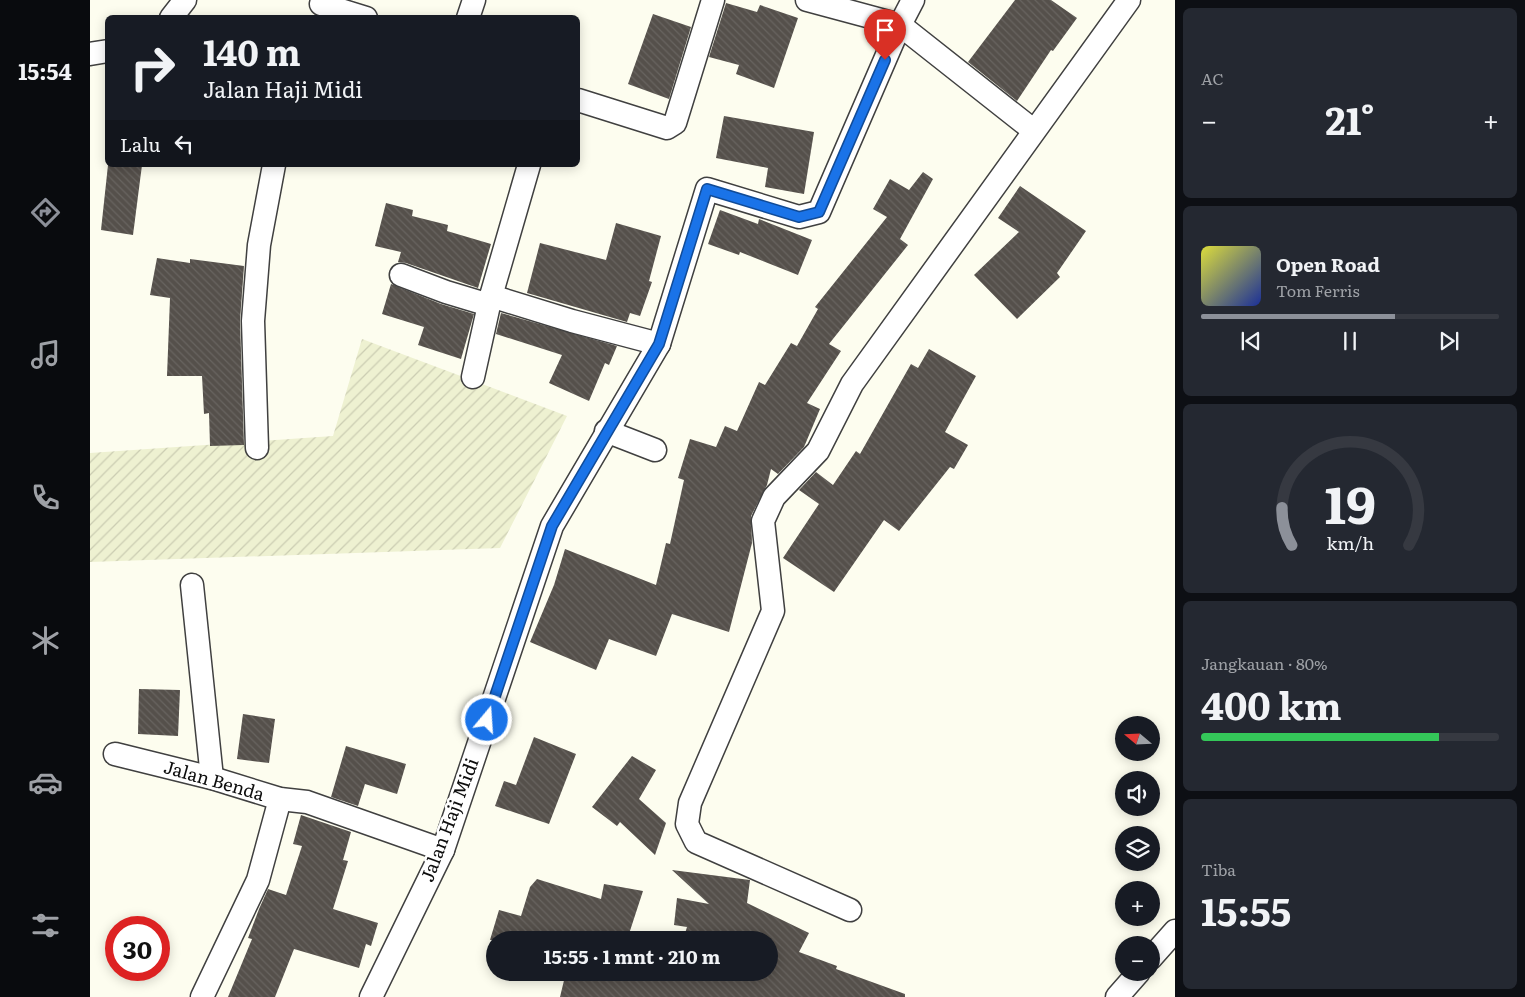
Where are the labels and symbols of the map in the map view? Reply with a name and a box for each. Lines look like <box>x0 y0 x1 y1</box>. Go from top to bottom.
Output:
pin <box>864 9 906 60</box>
position arrow <box>460 693 512 745</box>
north arrow <box>1115 716 1160 761</box>
street label: Jalan Benda <box>161 752 268 807</box>
street label: Jalan Haji Midi <box>413 754 485 885</box>
speed limit sign: 30 <box>105 916 170 981</box>

